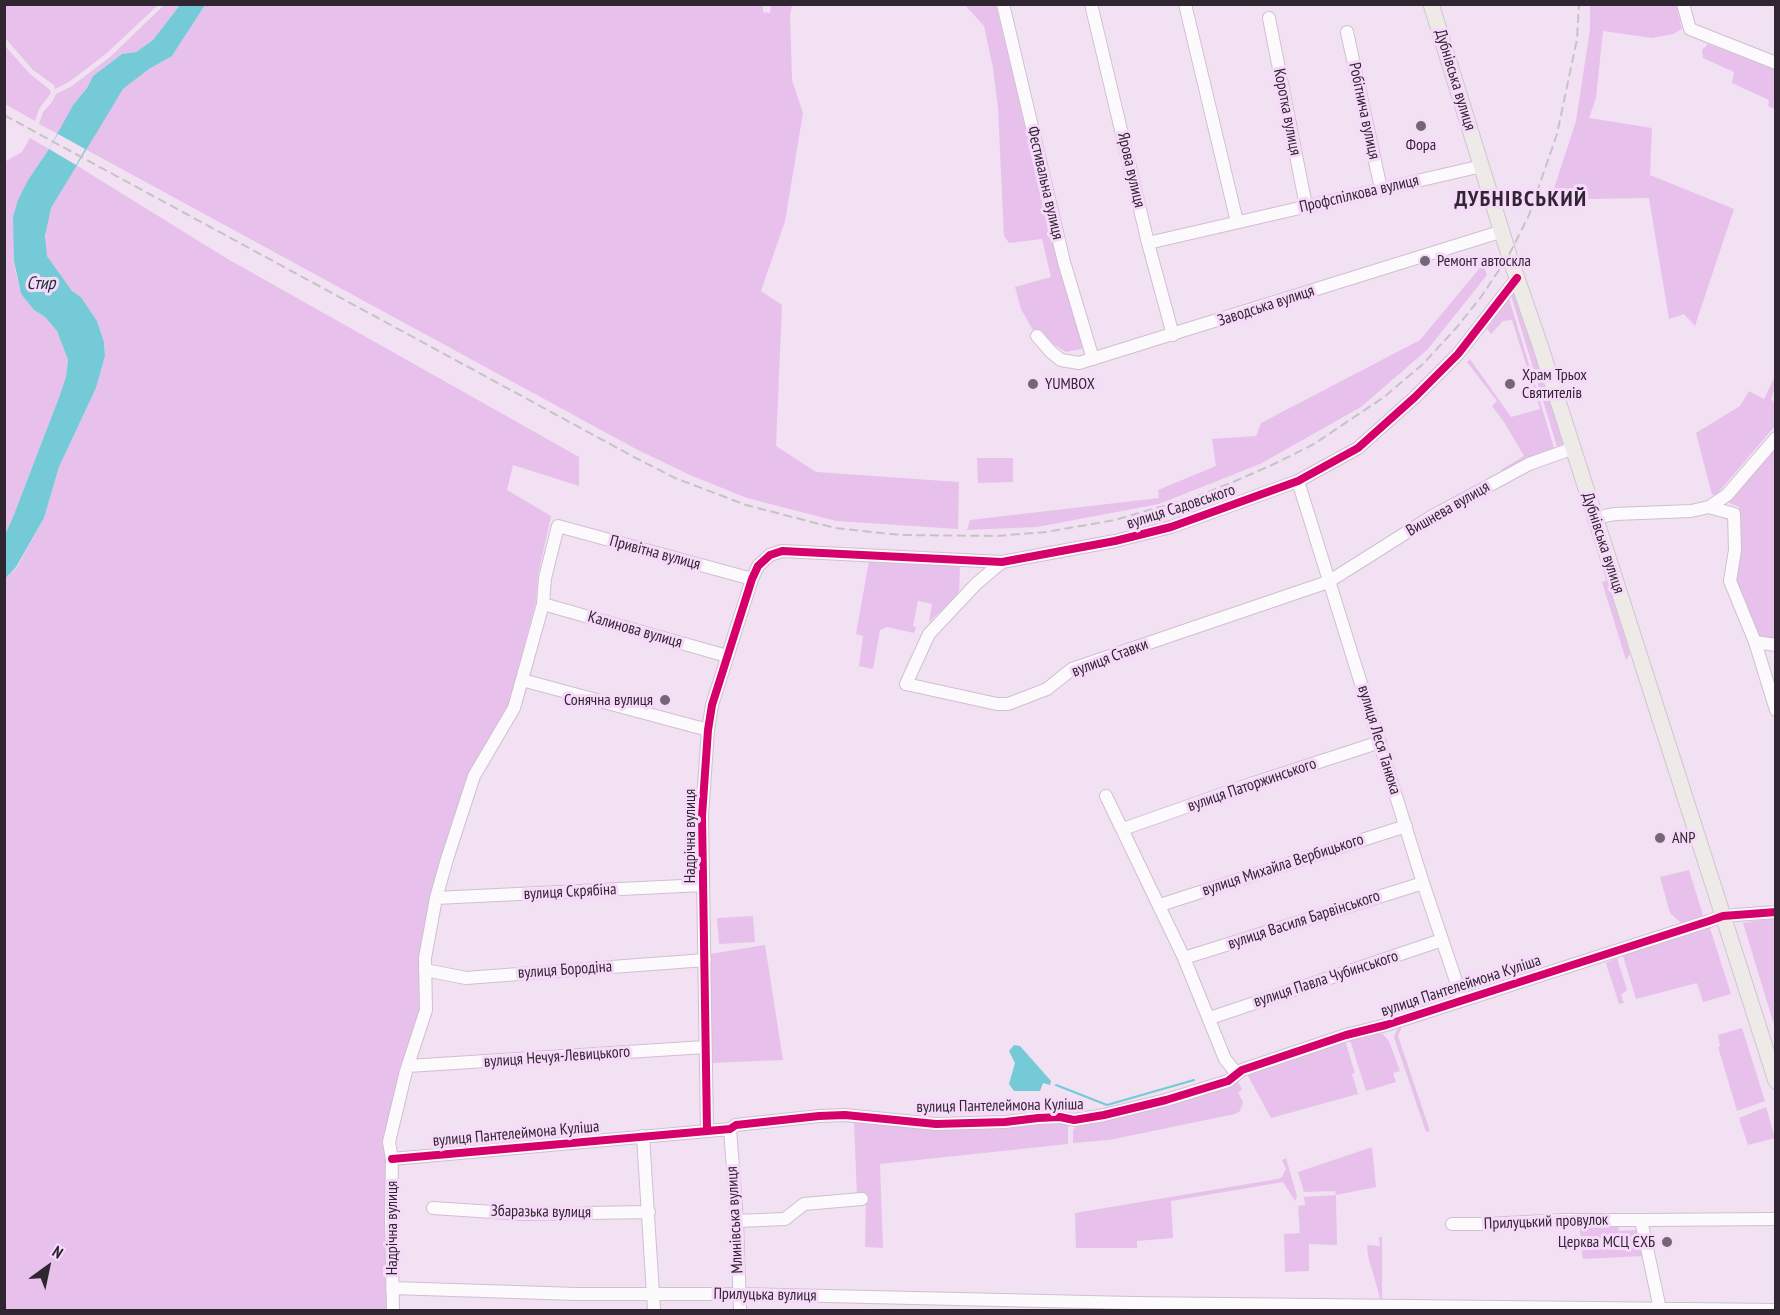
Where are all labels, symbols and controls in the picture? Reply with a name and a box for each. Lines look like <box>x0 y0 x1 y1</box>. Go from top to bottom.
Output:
street label: Дубнівська вулиця <box>1430 27 1480 133</box>
street label: Робітнича вулиця <box>1344 61 1384 161</box>
street label: Коротка вулиця <box>1269 67 1305 157</box>
marker: Фора <box>1414 119 1428 133</box>
street label: Фестивальна вулиця <box>1023 125 1067 241</box>
street label: Ярова вулиця <box>1113 131 1149 209</box>
place label: Фора <box>1406 135 1436 155</box>
street label: Профспілкова вулиця <box>1297 171 1421 217</box>
district label: ДУБНІВСЬКИЙ <box>1454 187 1588 213</box>
place label: Ремонт автоскла <box>1437 251 1531 271</box>
marker: Ремонт автоскла <box>1418 254 1432 268</box>
water label: Стир <box>27 273 55 295</box>
street label: Заводська вулиця <box>1215 281 1317 331</box>
place label: Храм Трьох Святителів <box>1522 365 1587 403</box>
place label: YUMBOX <box>1045 374 1095 394</box>
marker: YUMBOX <box>1026 377 1040 391</box>
marker: Храм Трьох Святителів <box>1503 377 1517 391</box>
street label: Вишнева вулиця <box>1403 477 1493 541</box>
street label: вулиця Садовського <box>1124 480 1238 534</box>
street label: Дубнівська вулиця <box>1578 490 1628 596</box>
street label: Привітна вулиця <box>607 532 703 574</box>
street label: Калинова вулиця <box>586 607 684 653</box>
street label: вулиця Ставки <box>1069 635 1151 681</box>
street label: вулиця Леся Танюка <box>1353 683 1405 797</box>
place label: Сонячна вулиця <box>564 690 653 710</box>
marker: Сонячна вулиця <box>658 693 672 707</box>
street label: вулиця Паторжинського <box>1185 754 1319 816</box>
street label: Надрічна вулиця <box>680 789 700 883</box>
place label: ANP <box>1672 828 1695 848</box>
street label: вулиця Михайла Вербицького <box>1200 830 1366 900</box>
marker: ANP <box>1653 831 1667 845</box>
street label: вулиця Скрябіна <box>523 880 617 904</box>
street label: вулиця Василя Барвінського <box>1226 886 1382 954</box>
street label: вулиця Павла Чубинського <box>1251 947 1401 1011</box>
street label: вулиця Пантелеймона Куліша <box>1379 951 1543 1021</box>
street label: вулиця Бородіна <box>517 957 613 983</box>
street label: вулиця Нечуя-Левицького <box>483 1042 631 1072</box>
street label: вулиця Пантелеймона Куліша <box>916 1095 1084 1117</box>
street label: вулиця Пантелеймона Куліша <box>432 1117 600 1151</box>
street label: Млинівська вулиця <box>723 1166 747 1274</box>
street label: Надрічна вулиця <box>382 1181 402 1275</box>
street label: Збаразька вулиця <box>491 1202 591 1222</box>
street label: Прилуцький провулок <box>1484 1210 1608 1234</box>
place label: Церква МСЦ ЄХБ <box>1558 1232 1655 1252</box>
marker: Церква МСЦ ЄХБ <box>1660 1235 1674 1249</box>
north arrow <box>18 1237 78 1297</box>
text: N <box>49 1241 67 1263</box>
street label: Прилуцька вулиця <box>713 1285 817 1305</box>

